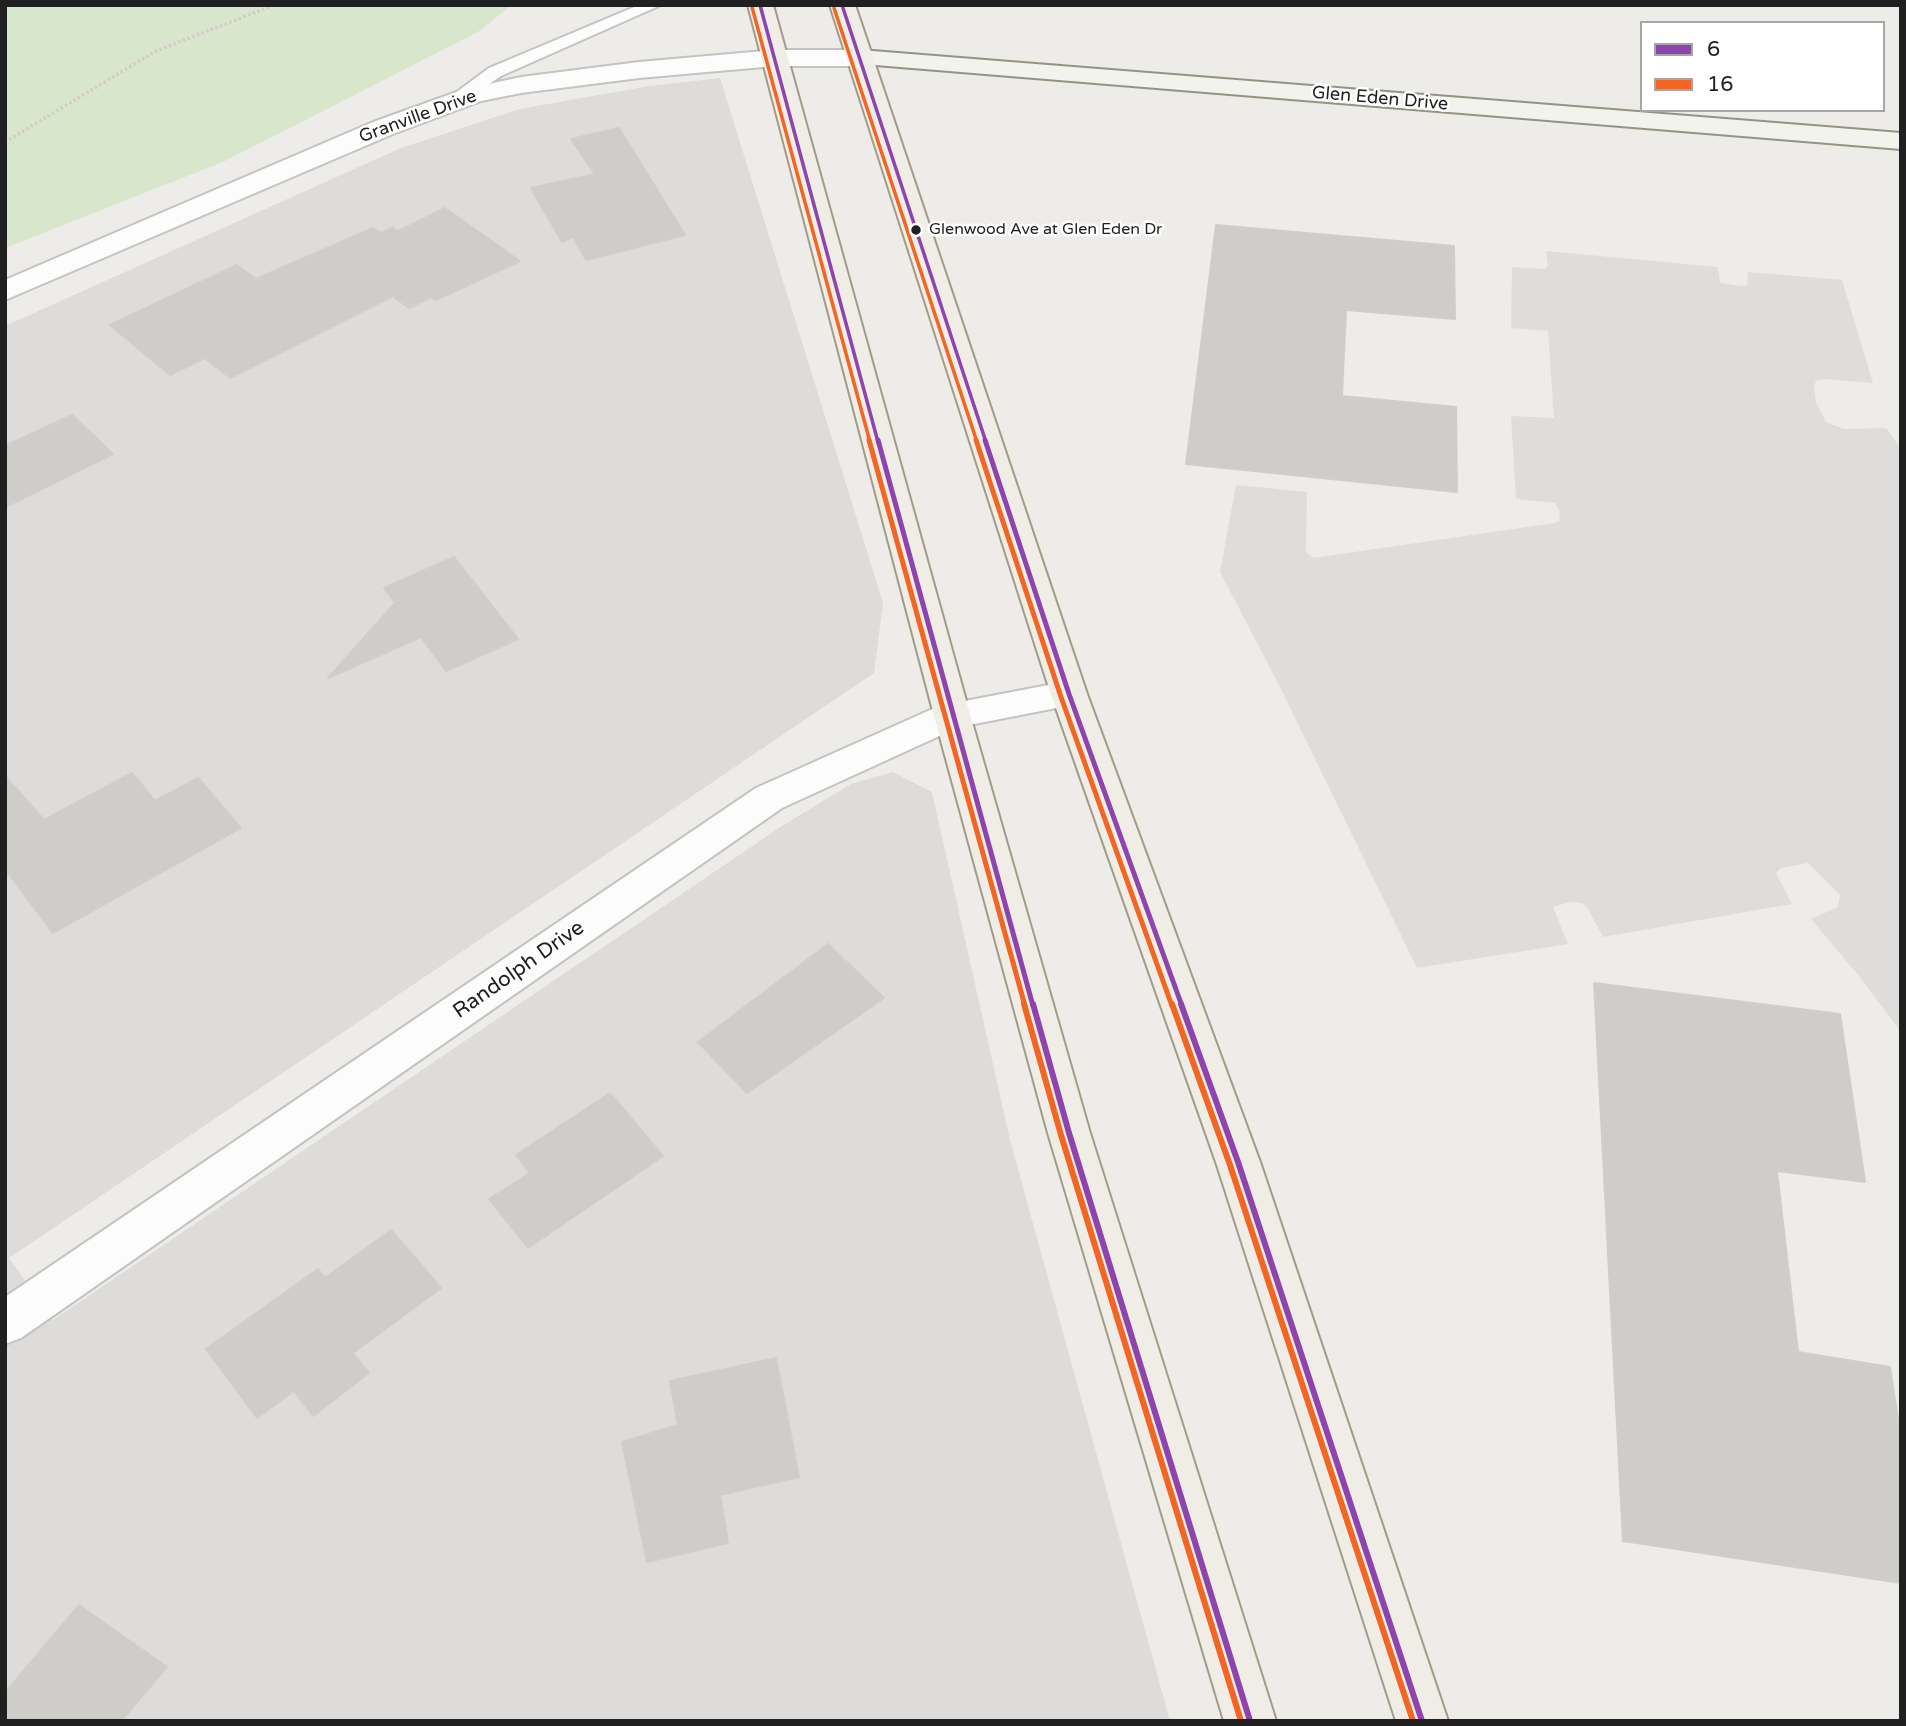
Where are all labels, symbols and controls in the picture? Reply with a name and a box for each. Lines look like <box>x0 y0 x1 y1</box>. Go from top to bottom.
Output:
legend <box>1640 21 1885 112</box>
text: 6 <box>1707 37 1720 62</box>
text: 16 <box>1707 72 1733 97</box>
street label: Glen Eden Drive <box>1311 82 1449 116</box>
street label: Granville Drive <box>356 86 480 148</box>
place label: Glenwood Ave at Glen Eden Dr <box>929 220 1162 240</box>
marker: Glenwood Ave at Glen Eden Dr <box>909 223 923 237</box>
street label: Randolph Drive <box>449 916 589 1024</box>

